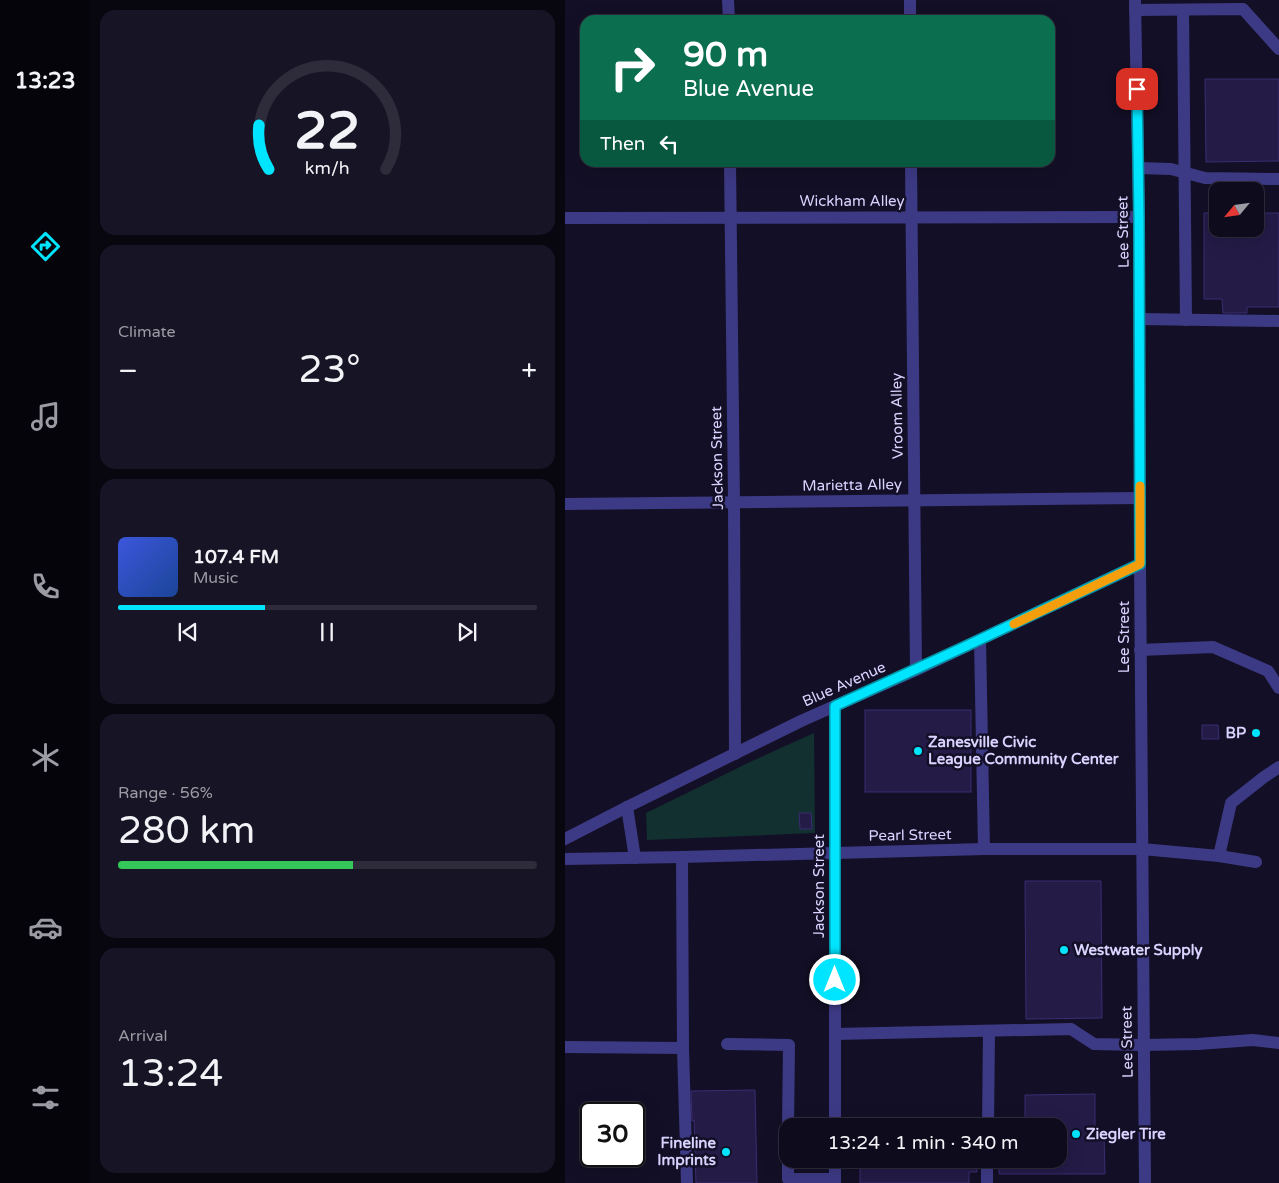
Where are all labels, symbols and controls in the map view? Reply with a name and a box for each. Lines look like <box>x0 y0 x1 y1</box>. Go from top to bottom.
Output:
text: 90 m <box>683 34 768 76</box>
icon: right <box>600 35 665 100</box>
text: 13:23 <box>15 68 75 94</box>
pin <box>1116 68 1158 110</box>
icon: arrive <box>1123 75 1151 103</box>
text: Blue Avenue <box>683 76 814 102</box>
text: 22 <box>295 100 360 163</box>
icon: left <box>655 130 683 158</box>
text: Then <box>600 133 645 155</box>
text: km/h <box>305 158 350 179</box>
north arrow <box>1209 182 1264 238</box>
map controls <box>1209 182 1264 237</box>
street label: Wickham Alley <box>799 192 905 210</box>
street label: Lee Street <box>1113 195 1133 268</box>
icon: directions <box>28 229 63 264</box>
text: Climate <box>118 322 176 342</box>
text: 23° <box>299 347 361 393</box>
text: − <box>118 354 138 388</box>
text: + <box>521 354 537 388</box>
street label: Vroom Alley <box>887 373 907 459</box>
icon: music <box>28 399 63 434</box>
street label: Jackson Street <box>707 406 727 510</box>
street label: Marietta Alley <box>802 475 902 495</box>
text: 107.4 FM <box>193 546 279 568</box>
text: Music <box>193 568 238 588</box>
icon: phone <box>28 569 63 604</box>
street label: Lee Street <box>1115 601 1133 673</box>
icon: previous <box>174 618 202 646</box>
icon: pause <box>313 618 341 646</box>
icon: next <box>453 618 481 646</box>
street label: Blue Avenue <box>800 658 888 710</box>
place label: BP <box>1226 724 1246 742</box>
marker: BP <box>1250 727 1262 739</box>
place label: Zanesville Civic League Community Center <box>928 733 1119 769</box>
icon: climate <box>28 740 63 775</box>
marker: Zanesville Civic League Community Center <box>912 745 924 757</box>
text: Range · 56% <box>118 783 213 803</box>
text: 280 km <box>118 808 255 854</box>
street label: Pearl Street <box>868 825 952 845</box>
street label: Jackson Street <box>810 834 828 938</box>
icon: car <box>28 910 63 945</box>
place label: Westwater Supply <box>1074 941 1203 960</box>
marker: Westwater Supply <box>1058 944 1070 956</box>
position arrow <box>808 953 860 1005</box>
street label: Lee Street <box>1117 1005 1137 1078</box>
text: Arrival <box>118 1026 167 1046</box>
text: 13:24 <box>118 1051 223 1097</box>
icon: filters <box>28 1080 63 1115</box>
speed limit sign: 30 <box>580 1102 645 1167</box>
place label: Ziegler Tire <box>1086 1125 1166 1144</box>
marker: Ziegler Tire <box>1070 1128 1082 1140</box>
text: 13:24 · 1 min · 340 m <box>827 1132 1019 1154</box>
place label: Fineline Imprints <box>657 1134 716 1170</box>
marker: Fineline Imprints <box>720 1146 732 1158</box>

